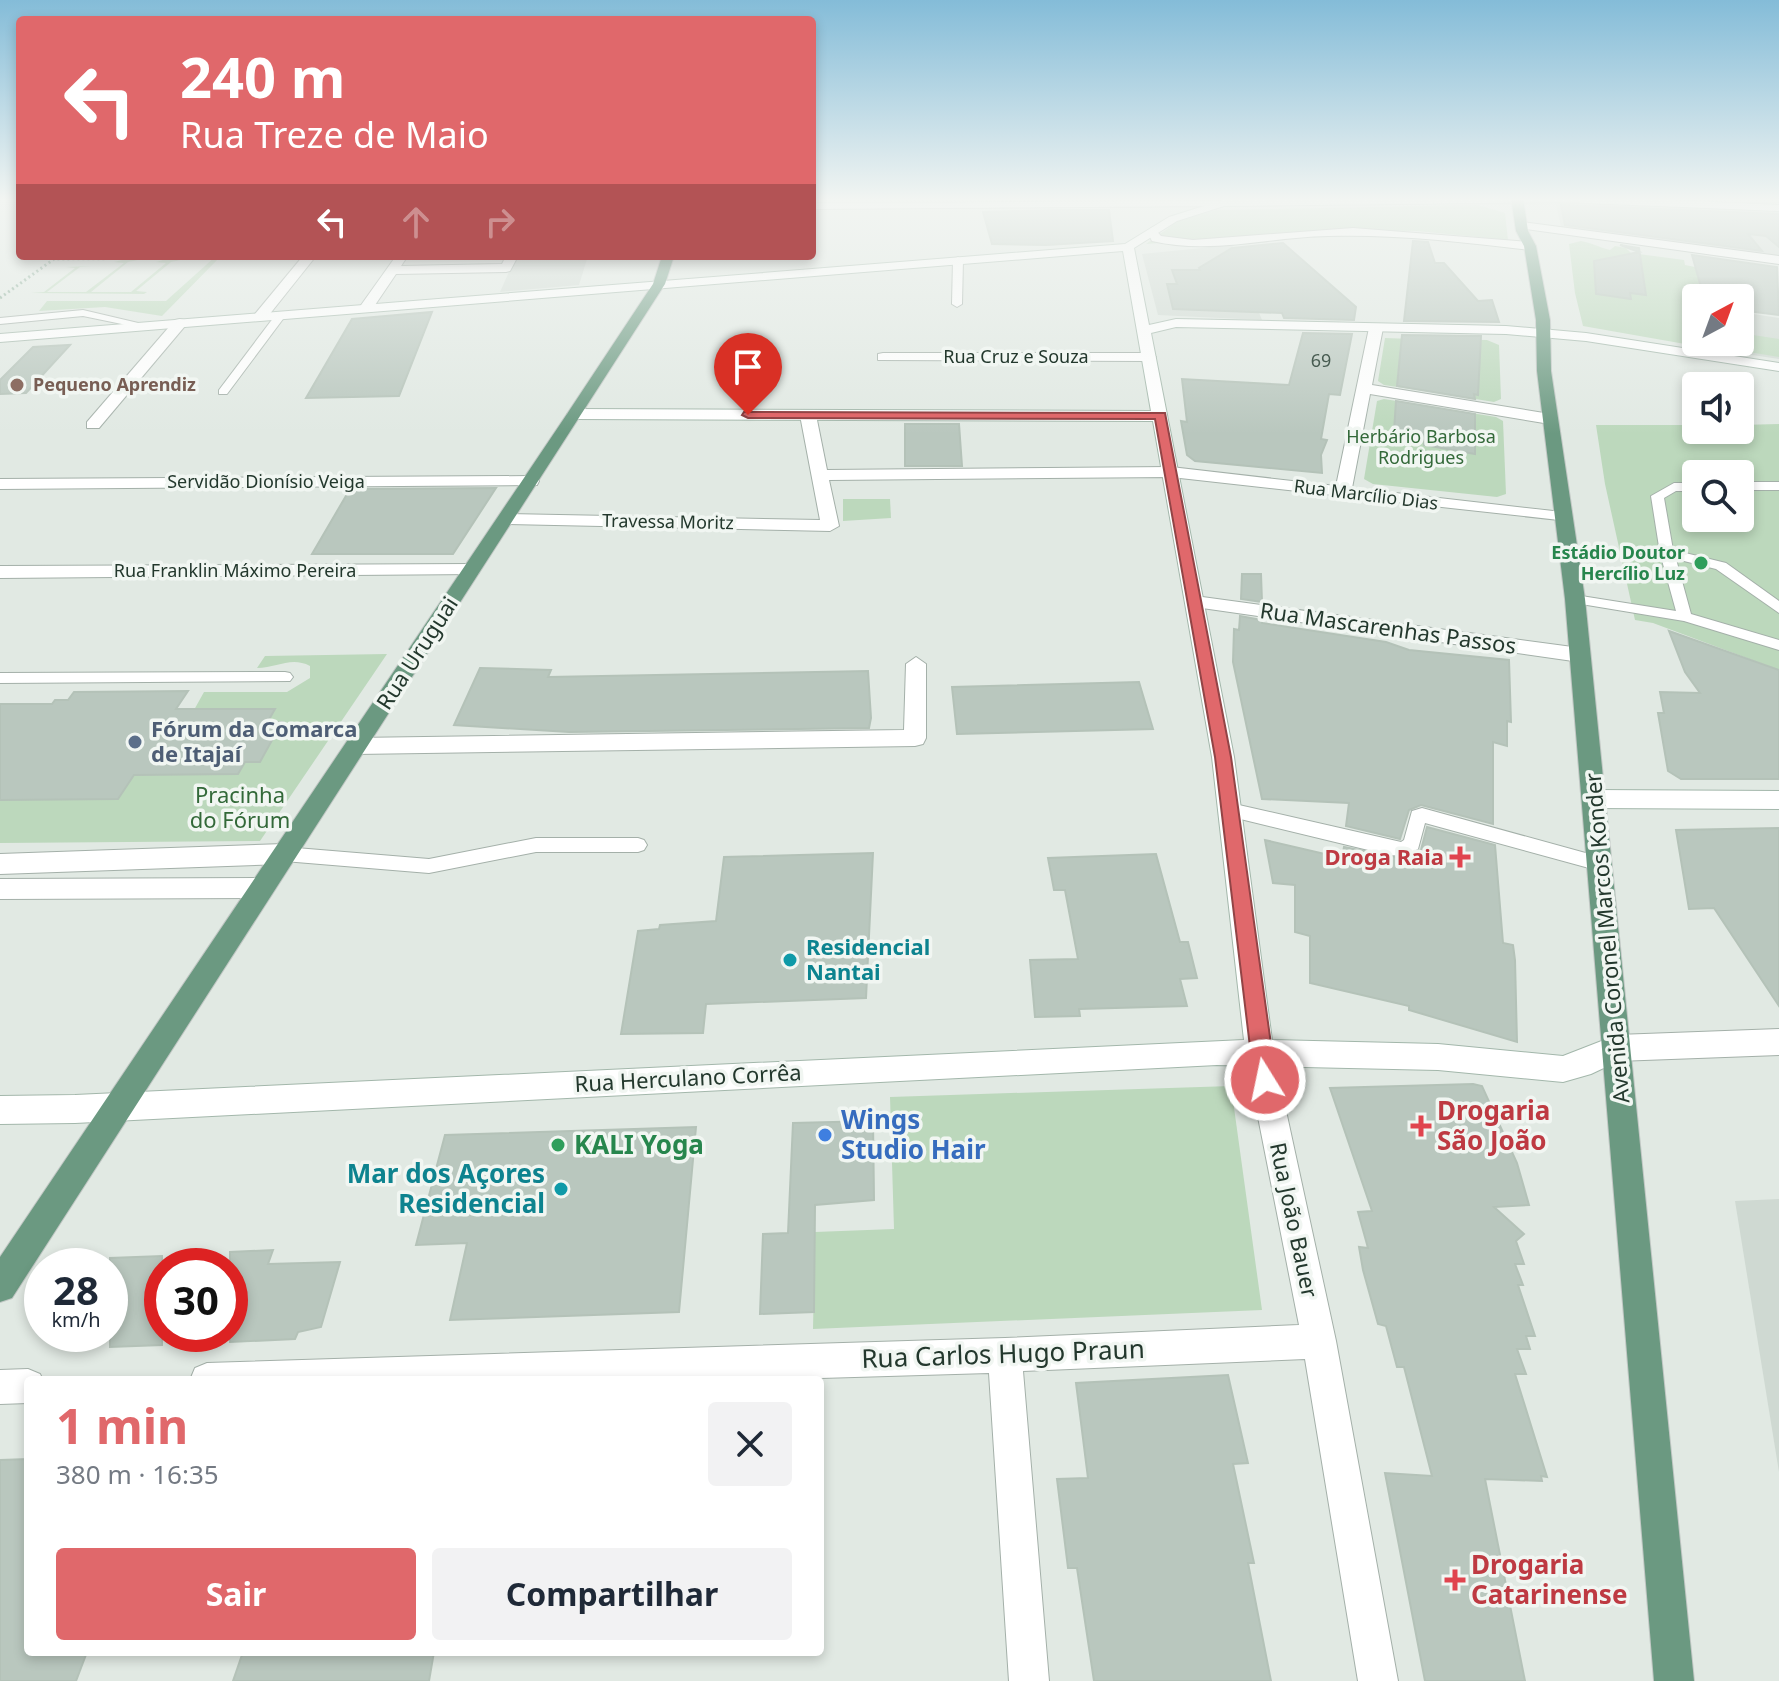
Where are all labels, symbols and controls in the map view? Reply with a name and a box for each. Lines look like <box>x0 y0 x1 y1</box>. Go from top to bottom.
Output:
text: 240 m <box>180 38 345 114</box>
icon: left <box>48 48 152 152</box>
text: Rua Treze de Maio <box>180 110 489 159</box>
icon: left <box>310 200 354 244</box>
icon: ahead <box>394 200 438 244</box>
icon: right <box>478 200 522 244</box>
north arrow <box>1682 284 1754 356</box>
map controls <box>1682 284 1754 532</box>
pin <box>714 333 782 415</box>
street label: Rua Cruz e Souza <box>943 344 1089 368</box>
icon: arrive <box>726 345 770 389</box>
house number: 69 <box>1311 348 1331 372</box>
place label: Pequeno Aprendiz <box>33 372 196 396</box>
button: sound <box>1682 372 1754 444</box>
marker: Pequeno Aprendiz <box>8 376 26 394</box>
park label: Herbário Barbosa Rodrigues <box>1346 424 1496 469</box>
button: search <box>1682 460 1754 532</box>
street label: Servidão Dionísio Veiga <box>167 469 365 493</box>
street label: Rua Marcílio Dias <box>1293 473 1440 515</box>
street label: Travessa Moritz <box>602 508 734 534</box>
place label: Estádio Doutor Hercílio Luz <box>1551 540 1685 585</box>
marker: Estádio Doutor Hercílio Luz <box>1692 554 1710 572</box>
street label: Rua Franklin Máximo Pereira <box>114 558 356 582</box>
street label: Rua Uruguai <box>368 590 464 715</box>
street label: Rua Mascarenhas Passos <box>1258 594 1518 660</box>
place label: Fórum da Comarca de Itajaí <box>151 713 357 768</box>
marker: Fórum da Comarca de Itajaí <box>126 733 144 751</box>
street label: Avenida Coronel Marcos Konder <box>1577 772 1635 1105</box>
park label: Pracinha do Fórum <box>190 779 290 834</box>
place label: Droga Raia <box>1325 841 1444 871</box>
marker: Droga Raia <box>1451 848 1469 866</box>
place label: Residencial Nantai <box>806 931 930 986</box>
marker: Residencial Nantai <box>781 951 799 969</box>
position arrow <box>1223 1038 1307 1122</box>
street label: Rua Herculano Corrêa <box>574 1056 802 1098</box>
place label: Drogaria São João <box>1437 1092 1550 1158</box>
place label: Wings Studio Hair <box>841 1101 986 1167</box>
marker: Drogaria São João <box>1412 1117 1430 1135</box>
place label: KALI Yoga <box>574 1126 704 1162</box>
marker: Wings Studio Hair <box>816 1126 834 1144</box>
marker: KALI Yoga <box>549 1136 567 1154</box>
street label: Rua João Bauer <box>1264 1140 1326 1300</box>
place label: Mar dos Açores Residencial <box>347 1155 545 1221</box>
marker: Mar dos Açores Residencial <box>552 1180 570 1198</box>
speed limit sign: 30 <box>144 1248 248 1352</box>
text: 28 <box>53 1262 99 1317</box>
text: km/h <box>51 1306 101 1333</box>
street label: Rua Carlos Hugo Praun <box>861 1330 1145 1376</box>
text: 1 min <box>56 1393 188 1458</box>
button: close <box>708 1402 792 1486</box>
text: 380 m · 16:35 <box>56 1456 219 1492</box>
place label: Drogaria Catarinense <box>1471 1546 1627 1612</box>
button: Sair <box>56 1548 416 1640</box>
button: Compartilhar <box>432 1548 792 1640</box>
marker: Drogaria Catarinense <box>1446 1571 1464 1589</box>

